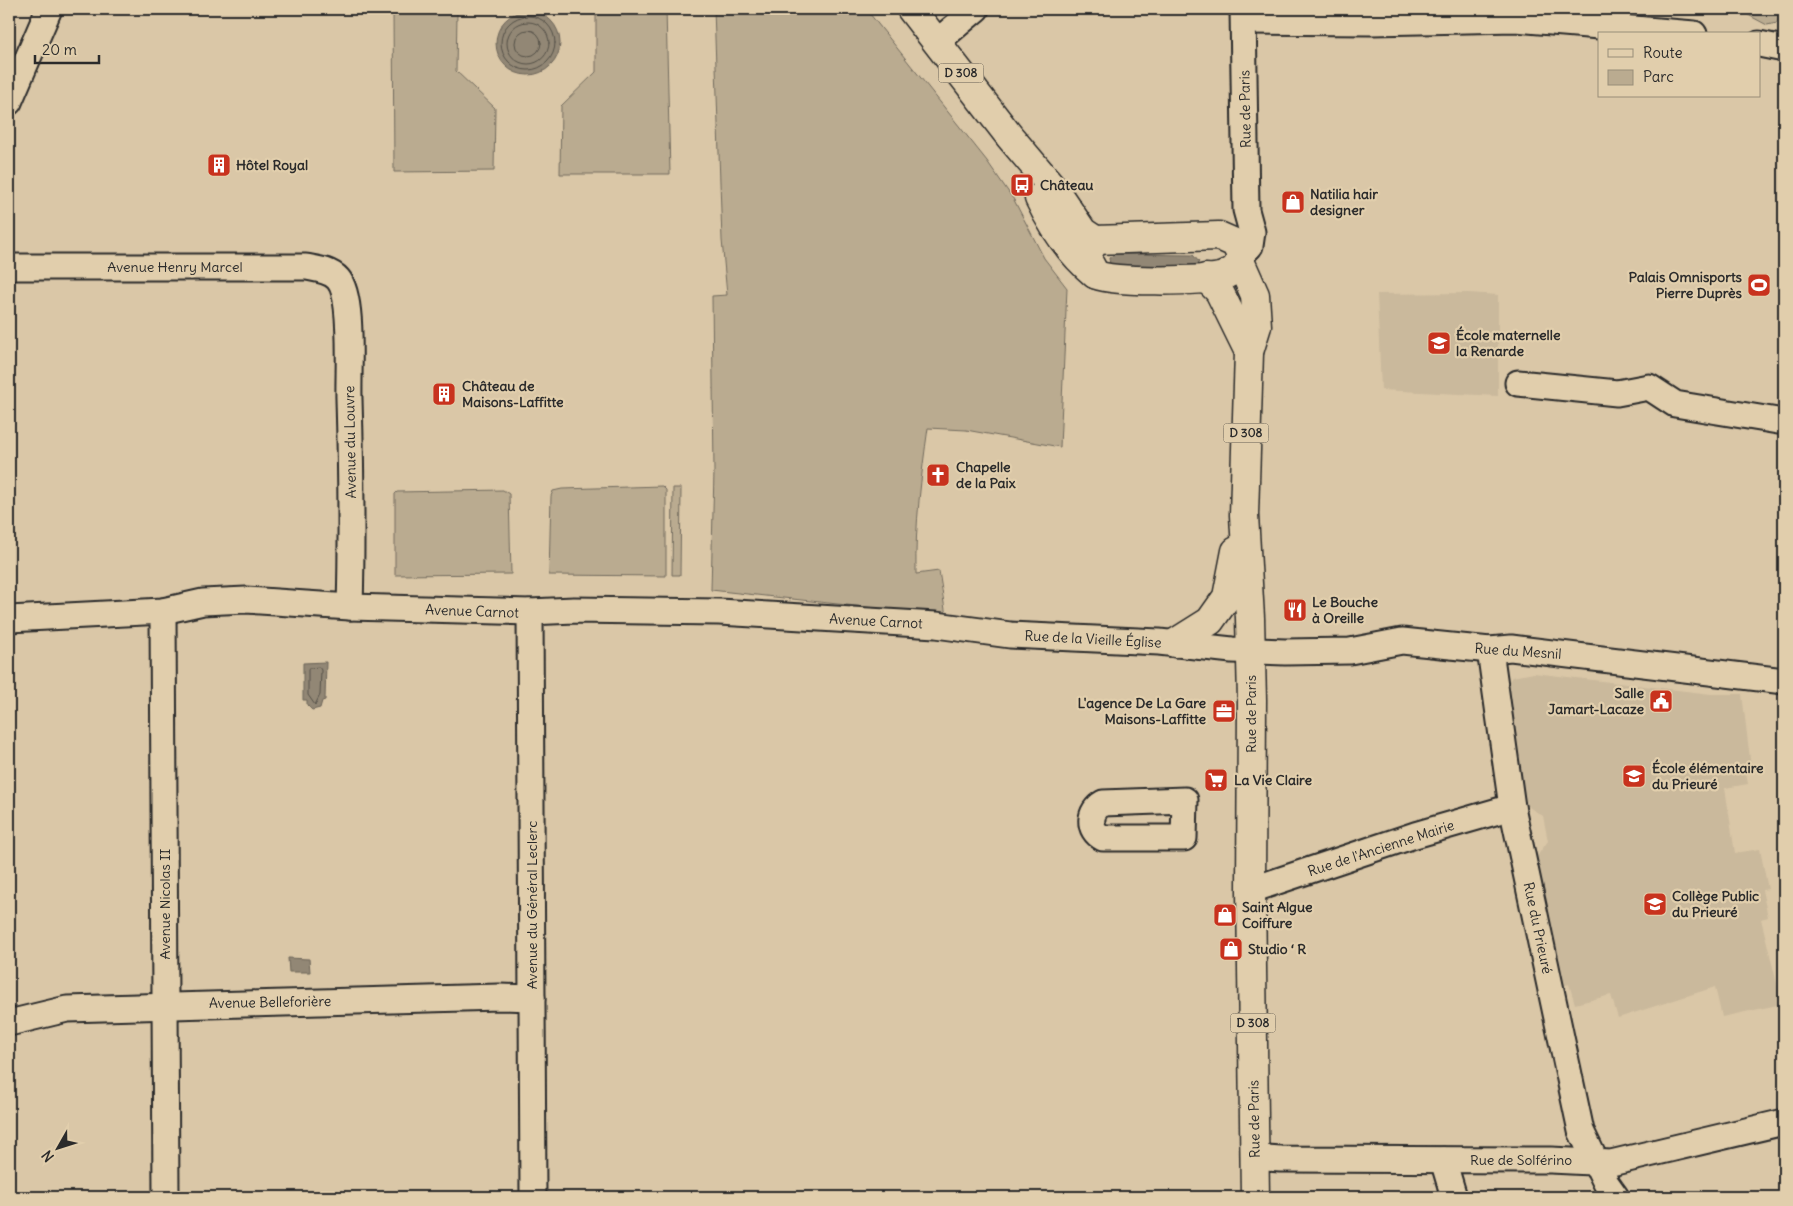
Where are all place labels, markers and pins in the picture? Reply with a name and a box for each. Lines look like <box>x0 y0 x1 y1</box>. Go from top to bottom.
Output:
building icon: Hôtel Royal <box>206 152 232 178</box>
place label: Hôtel Royal <box>236 156 308 174</box>
bus stop icon: Château <box>1009 172 1035 198</box>
place label: Château <box>1040 176 1094 194</box>
place label: Natilia hair designer <box>1310 185 1378 219</box>
shop icon: Natilia hair designer <box>1280 189 1306 215</box>
place label: Palais Omnisports Pierre Duprès <box>1629 268 1743 302</box>
sports icon: Palais Omnisports Pierre Duprès <box>1746 272 1772 298</box>
place label: École maternelle la Renarde <box>1456 326 1561 360</box>
school or university icon: École maternelle la Renarde <box>1426 330 1452 356</box>
place label: Château de Maisons-Laffitte <box>462 377 564 411</box>
building icon: Château de Maisons-Laffitte <box>431 381 457 407</box>
place label: Chapelle de la Paix <box>956 458 1016 492</box>
church icon: Chapelle de la Paix <box>925 462 951 488</box>
place label: Le Bouche à Oreille <box>1312 593 1378 627</box>
restaurant icon: Le Bouche à Oreille <box>1282 597 1308 623</box>
place label: Salle Jamart-Lacaze <box>1548 684 1644 718</box>
public building icon: Salle Jamart-Lacaze <box>1648 688 1674 714</box>
place label: L'agence De La Gare Maisons-Laffitte <box>1077 694 1206 728</box>
office icon: L'agence De La Gare Maisons-Laffitte <box>1211 698 1237 724</box>
place label: École élémentaire du Prieuré <box>1652 759 1764 793</box>
school or university icon: École élémentaire du Prieuré <box>1621 763 1647 789</box>
supermarket icon: La Vie Claire <box>1203 767 1229 793</box>
place label: La Vie Claire <box>1234 771 1312 789</box>
place label: Collège Public du Prieuré <box>1672 887 1759 921</box>
school or university icon: Collège Public du Prieuré <box>1642 891 1668 917</box>
place label: Saint Algue Coiffure <box>1242 898 1313 932</box>
shop icon: Saint Algue Coiffure <box>1212 902 1238 928</box>
shop icon: Studio ‘ R <box>1218 936 1244 962</box>
place label: Studio ‘ R <box>1248 940 1306 958</box>

